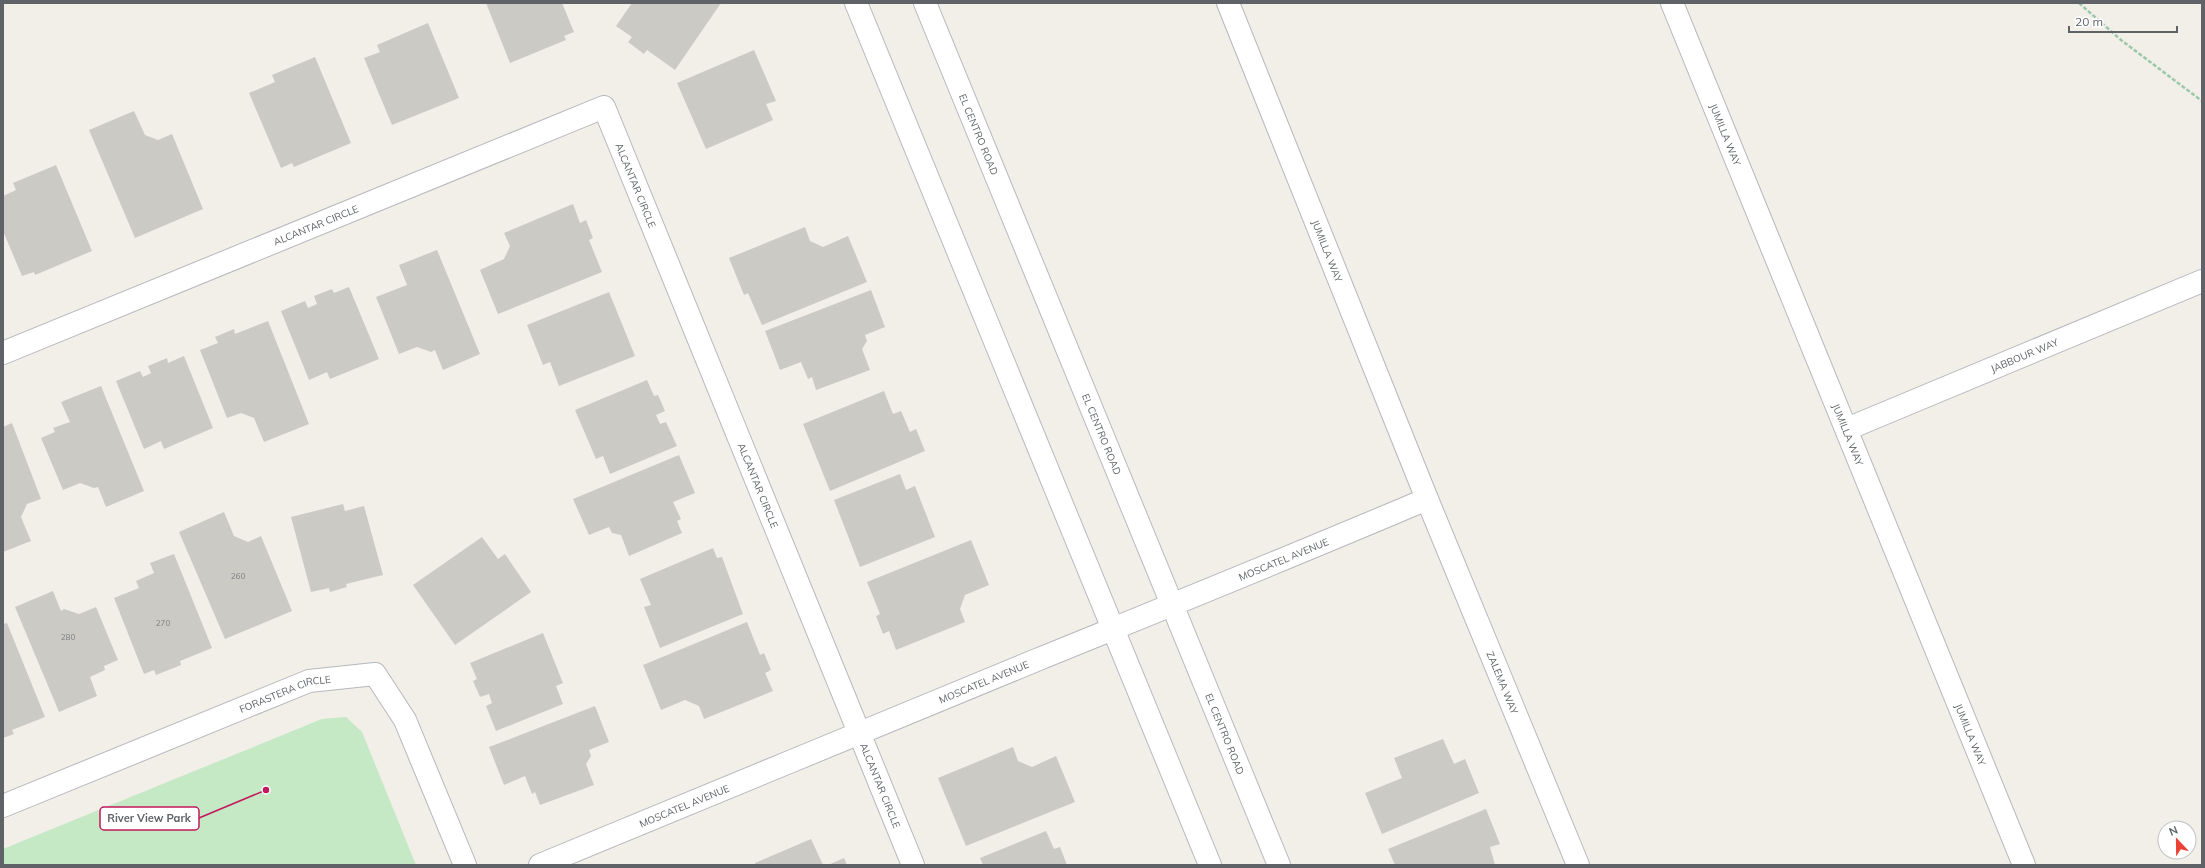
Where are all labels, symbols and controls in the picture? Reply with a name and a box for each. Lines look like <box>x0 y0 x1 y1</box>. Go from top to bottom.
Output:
scale bar <box>2069 8 2177 34</box>
text: 20 m <box>2075 14 2103 29</box>
street label: EL CENTRO ROAD <box>956 92 1001 177</box>
street label: JUMILLA WAY <box>1707 102 1744 168</box>
street label: ALCANTAR CIRCLE <box>612 141 659 230</box>
street label: ALCANTAR CIRCLE <box>272 202 361 249</box>
street label: JUMILLA WAY <box>1309 218 1346 285</box>
street label: JABBOUR WAY <box>1989 335 2061 375</box>
street label: EL CENTRO ROAD <box>1079 392 1124 477</box>
street label: JUMILLA WAY <box>1829 402 1867 468</box>
street label: ALCANTAR CIRCLE <box>735 441 781 530</box>
street label: MOSCATEL AVENUE <box>1237 535 1331 584</box>
house number: 260 <box>231 571 245 581</box>
house number: 270 <box>156 618 170 628</box>
house number: 280 <box>61 632 75 642</box>
street label: ZALEMA WAY <box>1484 650 1521 717</box>
street label: MOSCATEL AVENUE <box>937 658 1031 706</box>
street label: FORASTERA CIRCLE <box>237 673 331 716</box>
street label: EL CENTRO ROAD <box>1202 691 1247 777</box>
street label: JUMILLA WAY <box>1952 702 1989 768</box>
street label: ALCANTAR CIRCLE <box>857 741 903 830</box>
street label: MOSCATEL AVENUE <box>637 782 731 830</box>
callout: River View Park <box>100 807 199 830</box>
text: River View Park <box>107 811 192 825</box>
north arrow <box>2157 820 2197 860</box>
text: N <box>2167 823 2180 839</box>

